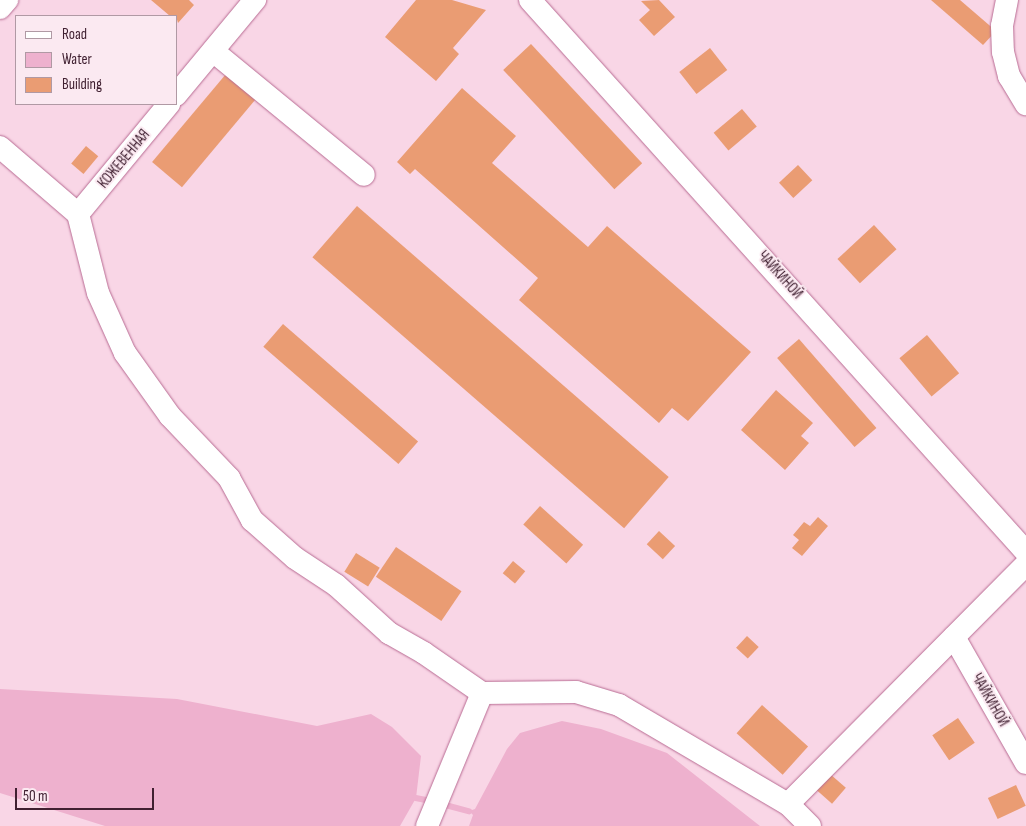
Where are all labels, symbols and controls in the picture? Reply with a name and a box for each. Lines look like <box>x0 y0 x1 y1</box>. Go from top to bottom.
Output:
legend <box>15 15 178 105</box>
text: Road <box>62 25 87 44</box>
text: Water <box>62 50 92 69</box>
text: Building <box>62 75 102 94</box>
street label: КОЖЕВЕННАЯ <box>94 126 154 192</box>
street label: ЧАЙКИНОЙ <box>754 247 806 303</box>
street label: ЧАЙКИНОЙ <box>968 670 1012 730</box>
scale bar <box>18 778 156 810</box>
text: 50 m <box>23 787 48 806</box>

